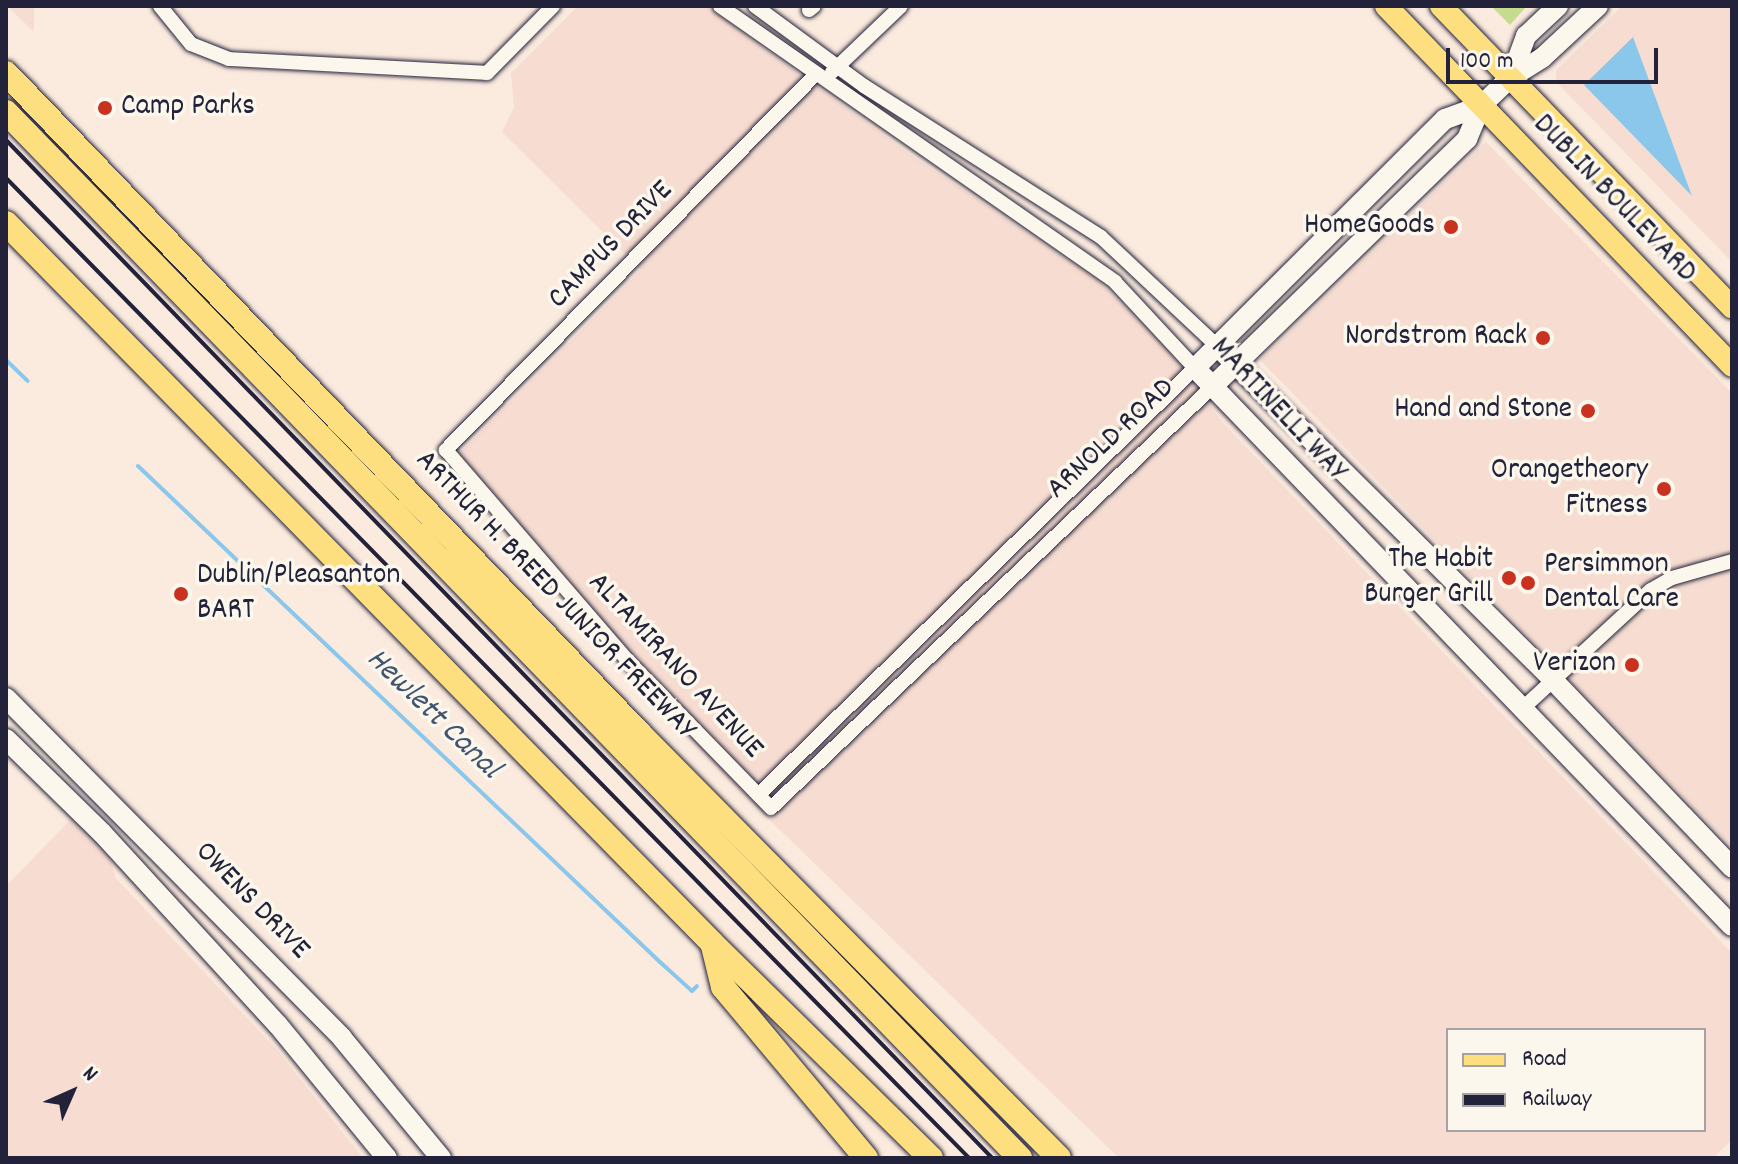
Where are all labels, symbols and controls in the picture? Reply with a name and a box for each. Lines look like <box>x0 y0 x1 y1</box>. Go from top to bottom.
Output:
scale bar <box>1450 32 1662 82</box>
text: 100 m <box>1460 45 1513 79</box>
place label: Camp Parks <box>121 90 255 126</box>
marker: Camp Parks <box>96 99 114 117</box>
street label: DUBLIN BOULEVARD <box>1524 108 1702 292</box>
street label: CAMPUS DRIVE <box>542 174 682 318</box>
place label: HomeGoods <box>1304 209 1435 245</box>
marker: HomeGoods <box>1442 218 1460 236</box>
place label: Nordstrom Rack <box>1345 320 1527 356</box>
marker: Nordstrom Rack <box>1534 329 1552 347</box>
street label: MARTINELLI WAY <box>1201 332 1353 490</box>
street label: ARNOLD ROAD <box>1041 372 1183 508</box>
place label: Hand and Stone <box>1394 393 1572 429</box>
marker: Hand and Stone <box>1579 402 1597 420</box>
street label: ARTHUR H. BREED JUNIOR FREEWAY <box>406 444 702 748</box>
place label: Orangetheory Fitness <box>1491 454 1648 524</box>
marker: Orangetheory Fitness <box>1655 480 1673 498</box>
place label: The Habit Burger Grill <box>1364 543 1493 614</box>
place label: Persimmon Dental Care <box>1544 548 1679 618</box>
place label: Dublin/Pleasanton BART <box>197 559 400 630</box>
street label: ALTAMIRANO AVENUE <box>579 567 769 767</box>
marker: The Habit Burger Grill <box>1500 569 1518 587</box>
marker: Persimmon Dental Care <box>1519 574 1537 592</box>
marker: Dublin/Pleasanton BART <box>172 585 190 603</box>
water label: Hewlett Canal <box>357 641 507 789</box>
place label: Verizon <box>1533 647 1616 683</box>
marker: Verizon <box>1623 656 1641 674</box>
street label: OWENS DRIVE <box>186 835 316 969</box>
legend <box>1446 1028 1706 1132</box>
text: Road <box>1522 1043 1567 1077</box>
north arrow <box>32 1052 112 1132</box>
text: N <box>75 1060 104 1089</box>
text: Railway <box>1522 1083 1591 1117</box>

